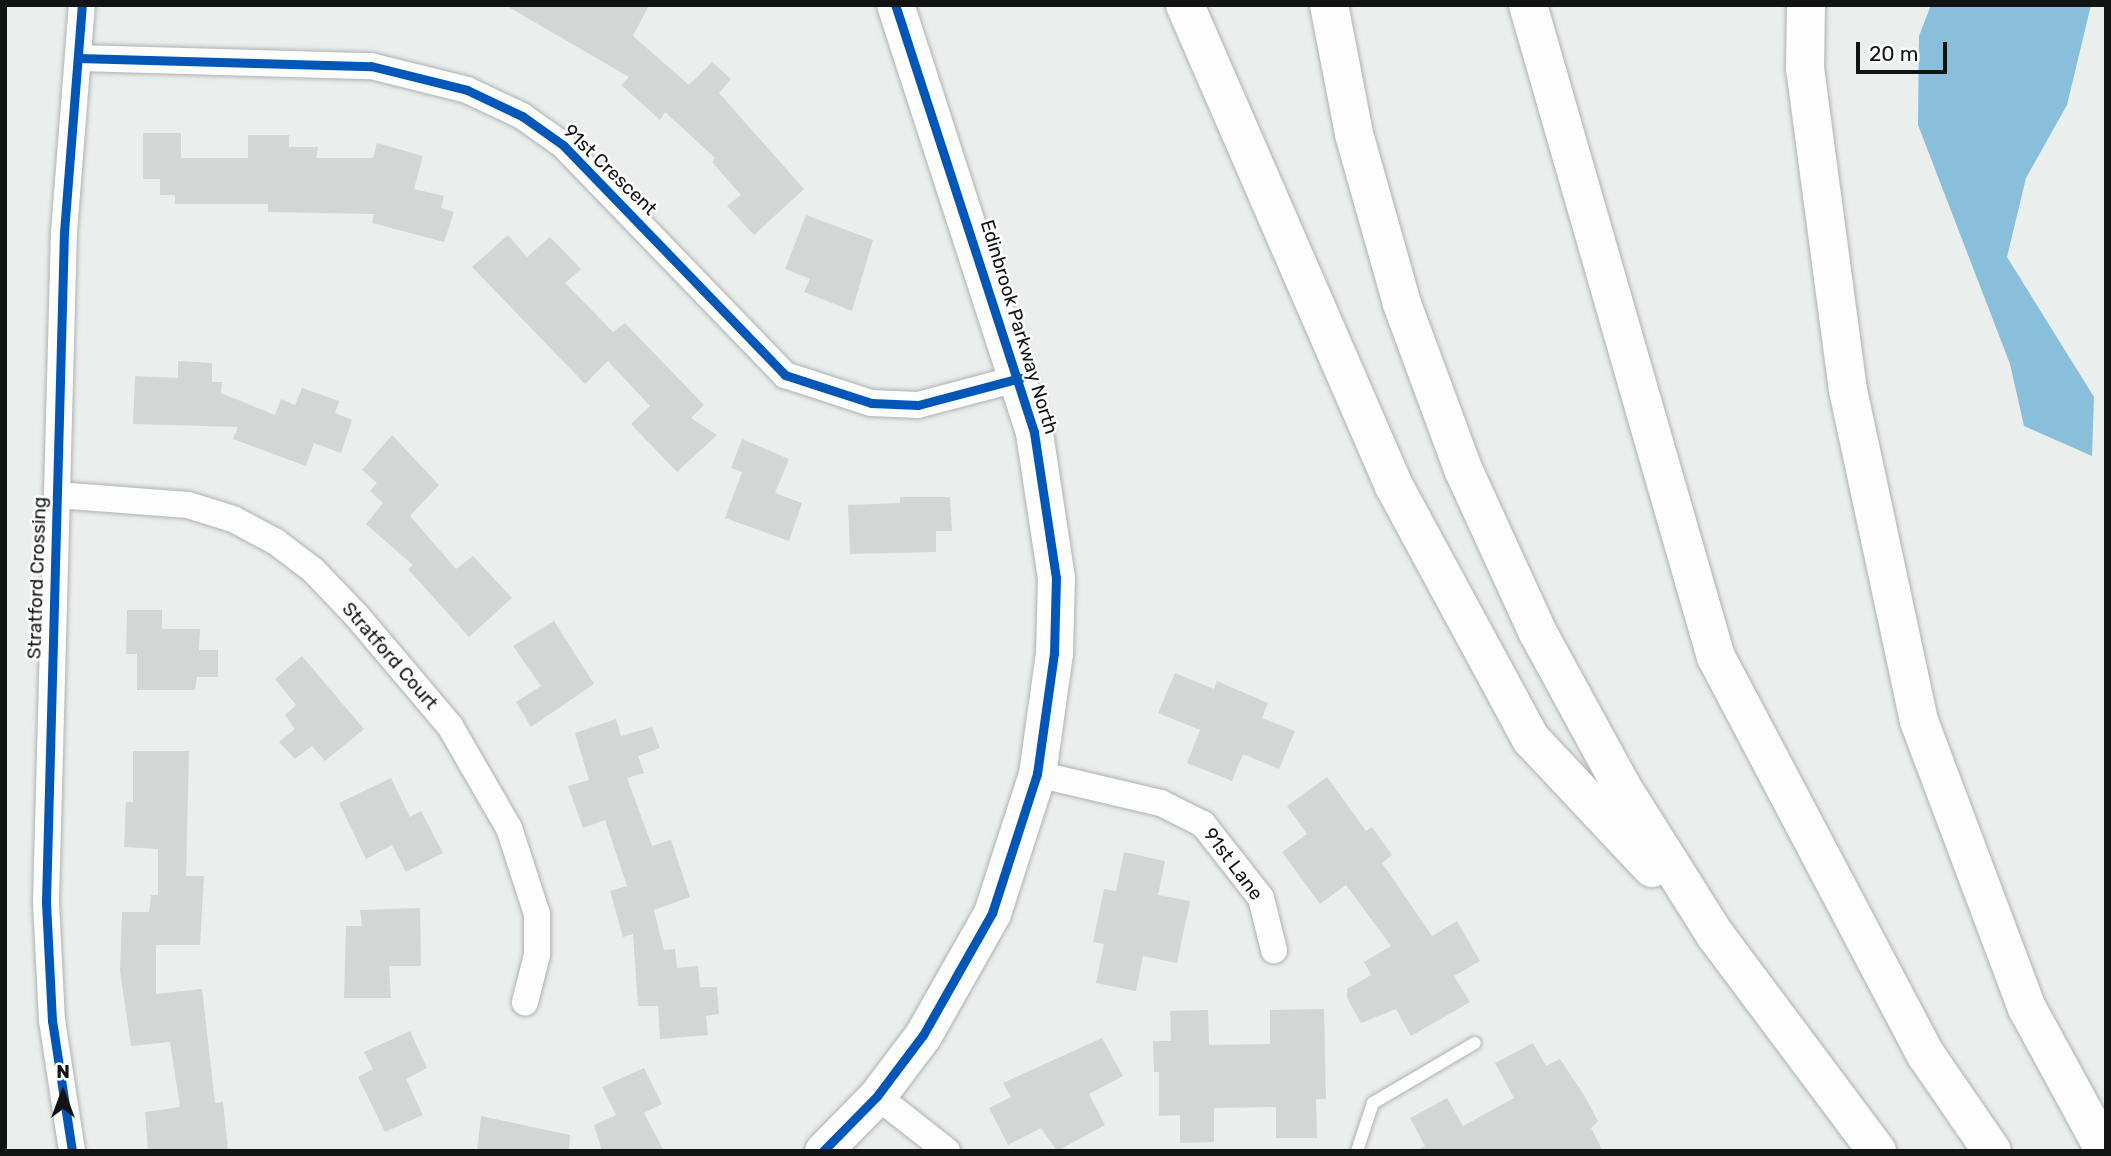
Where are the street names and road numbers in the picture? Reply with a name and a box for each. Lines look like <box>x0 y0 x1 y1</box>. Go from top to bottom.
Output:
street label: 91st Crescent <box>559 120 661 220</box>
street label: Edinbrook Parkway North <box>975 217 1063 437</box>
street label: Stratford Crossing <box>23 496 51 660</box>
street label: Stratford Court <box>337 598 443 714</box>
street label: 91st Lane <box>1198 823 1268 905</box>

